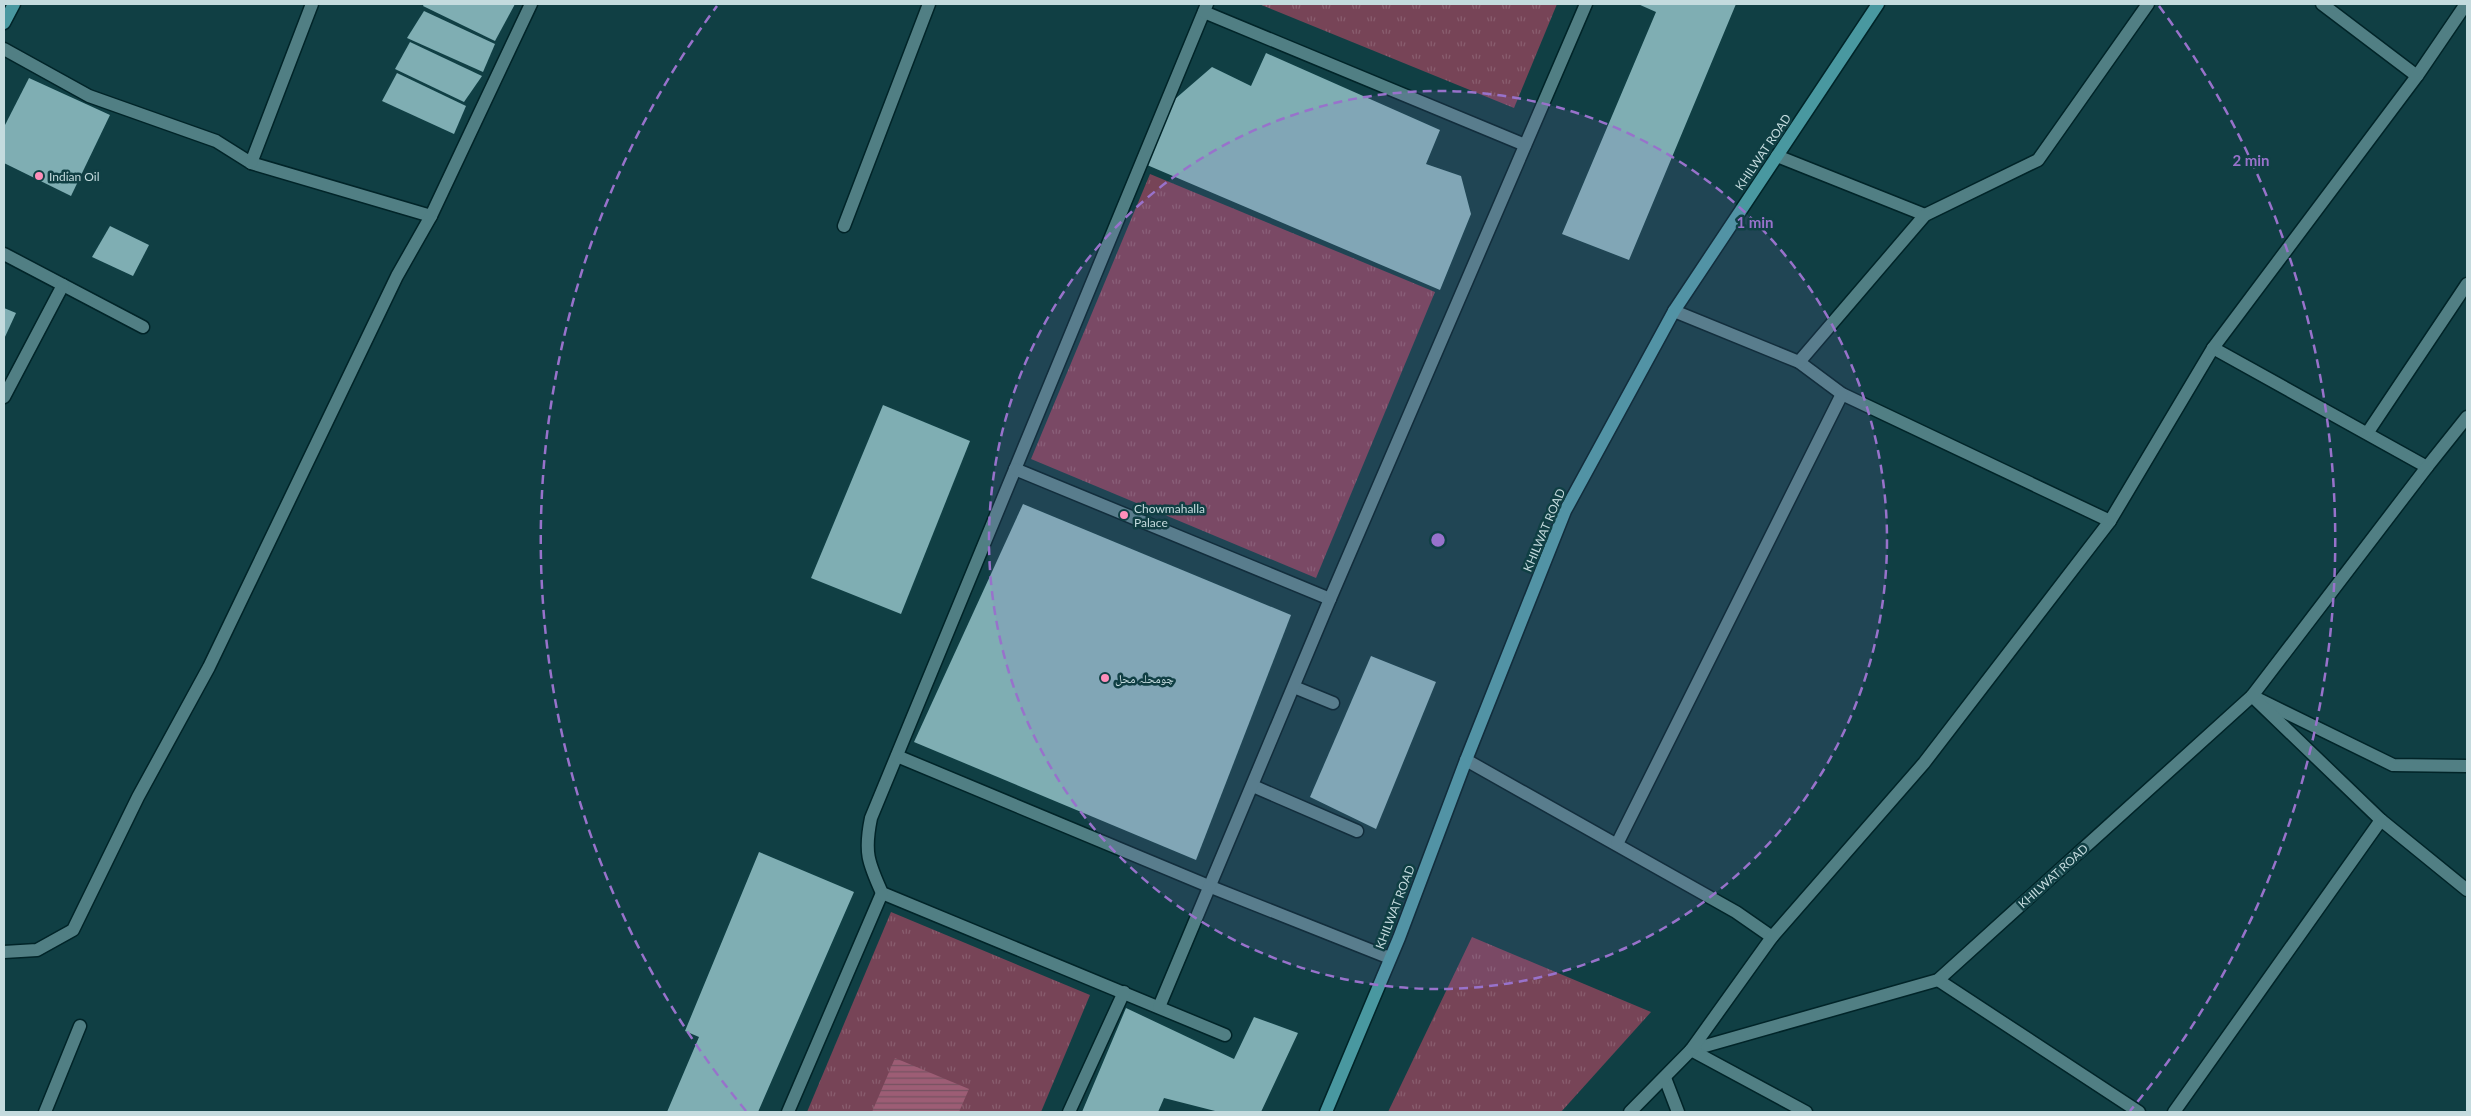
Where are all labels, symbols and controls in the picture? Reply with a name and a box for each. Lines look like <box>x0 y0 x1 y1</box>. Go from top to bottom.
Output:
street label: KHILWAT ROAD <box>1732 111 1794 193</box>
text: 2 min <box>2232 151 2270 169</box>
place label: Indian Oil <box>49 169 100 184</box>
marker: Indian Oil <box>33 170 45 182</box>
text: 1 min <box>1736 213 1774 231</box>
street label: KHILWAT ROAD <box>1520 486 1568 574</box>
place label: Chowmahalla Palace <box>1134 501 1205 530</box>
marker: Chowmahalla Palace <box>1118 509 1130 521</box>
centre of rings <box>1429 531 1447 549</box>
place label: چومحلہ محل <box>1115 671 1174 686</box>
marker: چومحلہ محل <box>1099 672 1111 684</box>
street label: KHILWAT ROAD <box>2015 841 2091 911</box>
street label: KHILWAT ROAD <box>1372 863 1418 951</box>

